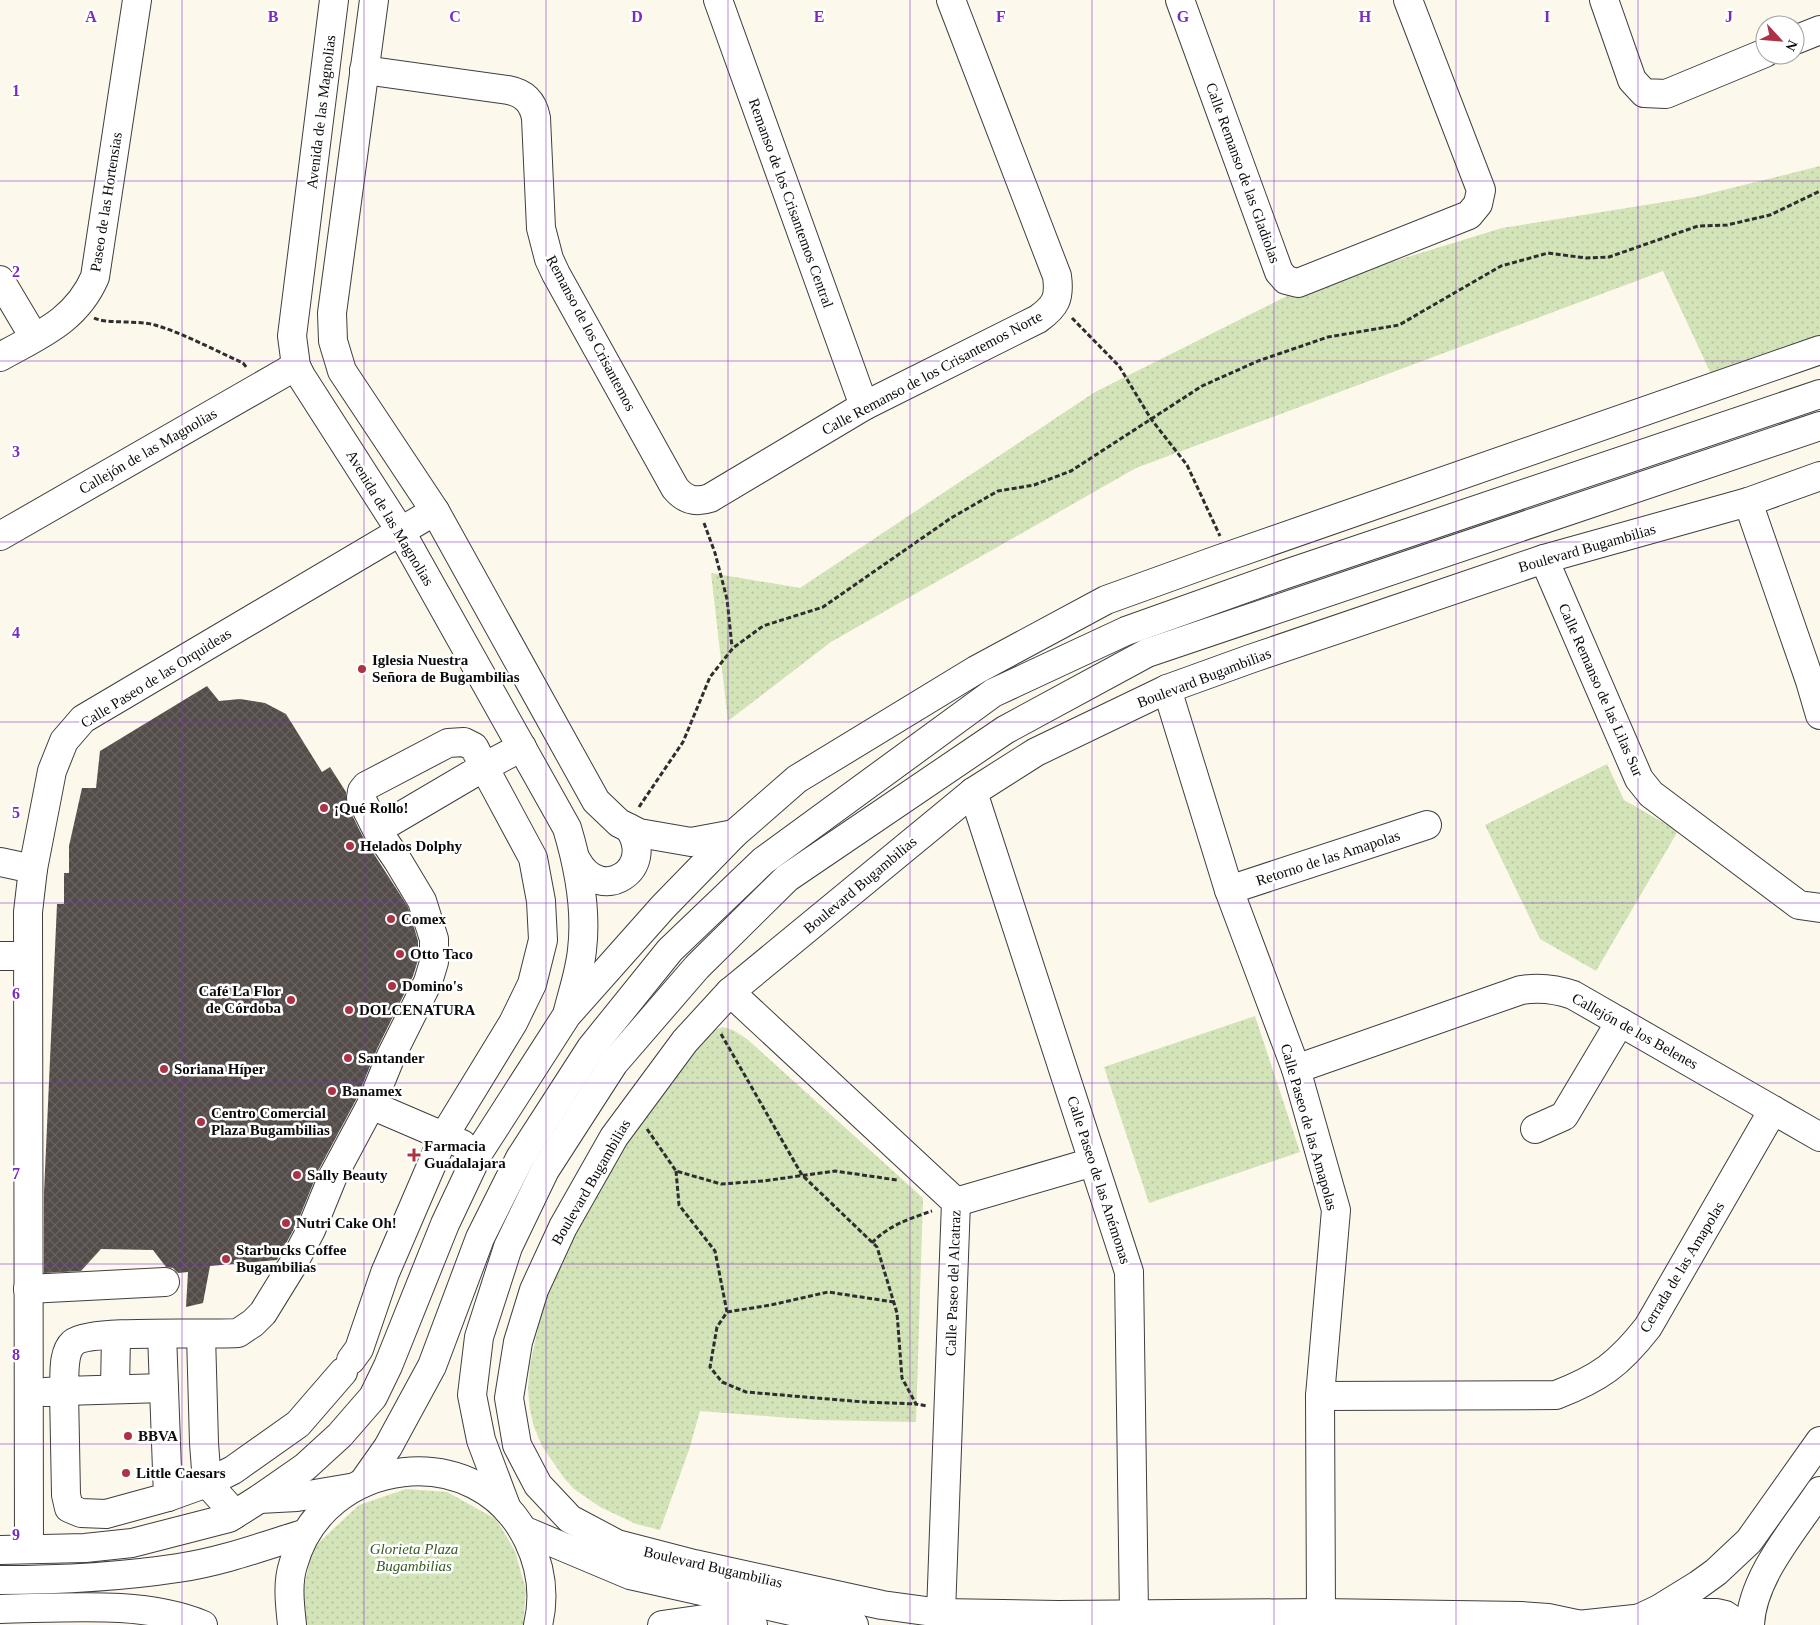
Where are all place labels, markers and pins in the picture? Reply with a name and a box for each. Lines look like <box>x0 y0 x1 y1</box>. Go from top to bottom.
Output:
place label: Iglesia Nuestra Señora de Bugambilias <box>372 652 520 685</box>
marker: Iglesia Nuestra Señora de Bugambilias <box>356 663 368 675</box>
place label: ¡Qué Rollo! <box>334 800 409 816</box>
marker: ¡Qué Rollo! <box>318 802 330 814</box>
place label: Helados Dolphy <box>360 838 463 854</box>
marker: Helados Dolphy <box>344 840 356 852</box>
place label: Comex <box>401 911 446 927</box>
marker: Comex <box>385 913 397 925</box>
place label: Otto Taco <box>410 946 473 962</box>
marker: Otto Taco <box>394 948 406 960</box>
place label: Domino's <box>402 978 463 994</box>
marker: Domino's <box>386 980 398 992</box>
place label: Café La Flor de Córdoba <box>199 983 281 1016</box>
marker: Café La Flor de Córdoba <box>285 994 297 1006</box>
place label: DOLCENATURA <box>359 1002 476 1018</box>
marker: DOLCENATURA <box>343 1004 355 1016</box>
place label: Santander <box>358 1050 425 1066</box>
marker: Santander <box>342 1052 354 1064</box>
place label: Soriana Híper <box>174 1061 266 1077</box>
marker: Soriana Híper <box>158 1063 170 1075</box>
place label: Banamex <box>342 1083 403 1099</box>
marker: Banamex <box>326 1085 338 1097</box>
place label: Centro Comercial Plaza Bugambilias <box>211 1105 330 1138</box>
marker: Centro Comercial Plaza Bugambilias <box>195 1116 207 1128</box>
place label: Farmacia Guadalajara <box>424 1138 506 1171</box>
marker: Farmacia Guadalajara <box>408 1149 420 1161</box>
place label: Sally Beauty <box>307 1167 388 1183</box>
marker: Sally Beauty <box>291 1169 303 1181</box>
place label: Nutri Cake Oh! <box>296 1215 397 1231</box>
marker: Nutri Cake Oh! <box>280 1217 292 1229</box>
place label: Starbucks Coffee Bugambilias <box>236 1242 347 1275</box>
marker: Starbucks Coffee Bugambilias <box>220 1253 232 1265</box>
place label: BBVA <box>138 1428 178 1444</box>
marker: BBVA <box>122 1430 134 1442</box>
place label: Little Caesars <box>136 1465 226 1481</box>
marker: Little Caesars <box>120 1467 132 1479</box>

